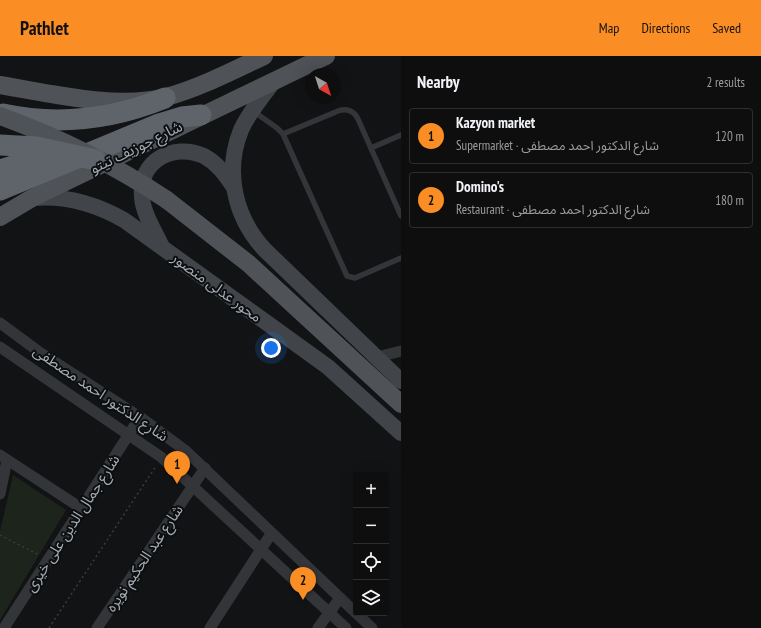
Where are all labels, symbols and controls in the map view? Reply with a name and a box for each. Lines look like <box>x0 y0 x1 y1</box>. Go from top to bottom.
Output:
text: Pathlet <box>20 16 69 40</box>
text: Map <box>599 19 619 37</box>
text: Directions <box>641 19 690 37</box>
text: Saved <box>712 19 741 37</box>
north arrow <box>305 68 341 104</box>
text: Nearby <box>417 71 460 93</box>
text: 2 results <box>706 74 745 91</box>
text: Kazyon market <box>456 113 535 132</box>
street label: شارع جوزيف تيتو <box>87 116 187 180</box>
text: 1 <box>428 128 434 145</box>
text: 120 m <box>715 128 744 145</box>
text: Supermarket · شارع الدكتور احمد مصطفى <box>456 137 659 154</box>
text: Domino's <box>456 177 504 196</box>
text: 2 <box>428 192 434 209</box>
text: 180 m <box>715 192 744 209</box>
text: Restaurant · شارع الدكتور احمد مصطفى <box>456 201 650 218</box>
street label: محور عدلى منصور <box>167 247 266 326</box>
your location <box>261 338 281 358</box>
street label: شارع الدكتور احمد مصطفى <box>28 341 172 448</box>
street label: شارع جمال الدين على خيرى <box>20 451 126 597</box>
pin: 1 <box>164 451 190 484</box>
map controls <box>353 472 389 616</box>
button: + <box>353 472 389 508</box>
street label: شارع عبد الحكيم نويره <box>101 501 189 617</box>
button: − <box>353 508 389 544</box>
button: locate <box>353 544 389 580</box>
pin: 2 <box>290 567 316 600</box>
button: layers <box>353 580 389 616</box>

